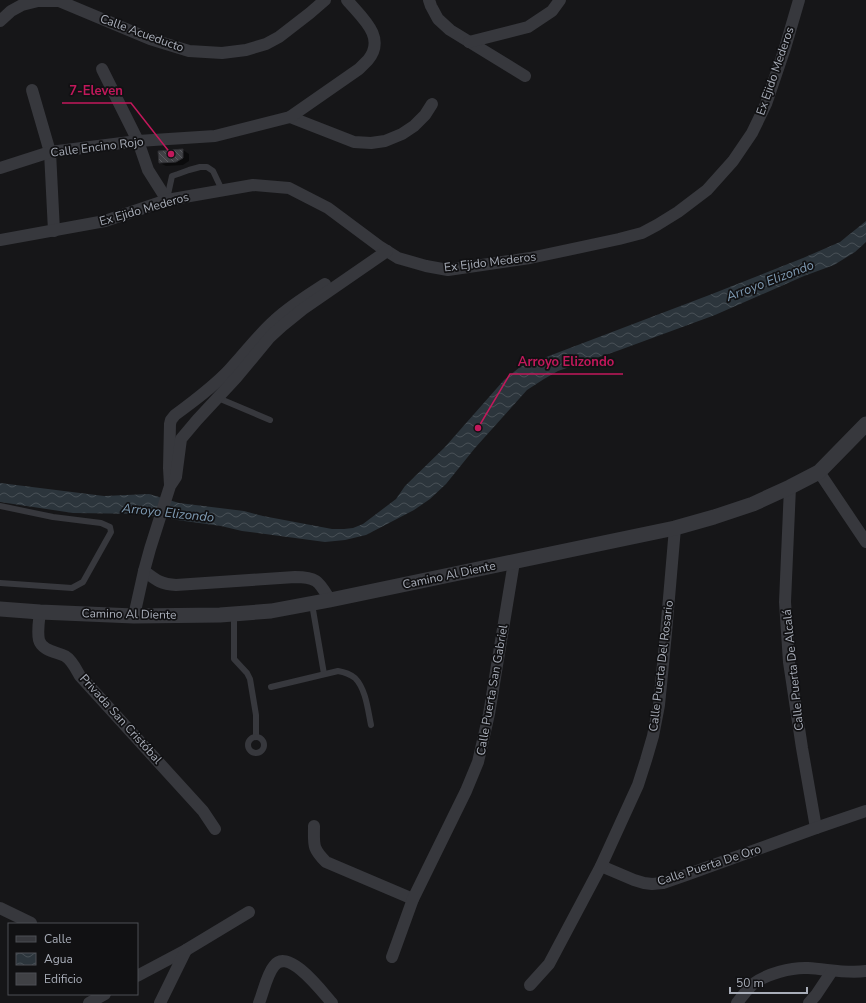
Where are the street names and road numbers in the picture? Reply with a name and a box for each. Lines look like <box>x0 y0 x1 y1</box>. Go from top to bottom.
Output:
street label: Calle Acueducto <box>98 10 186 56</box>
street label: Ex Ejido Mederos <box>752 24 798 117</box>
street label: Calle Encino Rojo <box>50 133 145 161</box>
street label: Ex Ejido Mederos <box>97 189 191 229</box>
street label: Ex Ejido Mederos <box>443 248 537 276</box>
street label: Camino Al Diente <box>401 557 497 593</box>
street label: Calle Puerta Del Rosario <box>645 599 677 732</box>
street label: Camino Al Diente <box>82 605 176 623</box>
street label: Calle Puerta De Alcalá <box>779 608 807 732</box>
street label: Calle Puerta San Gabriel <box>473 623 511 757</box>
street label: Privada San Cristóbal <box>76 671 166 768</box>
street label: Calle Puerta De Oro <box>655 841 763 889</box>

